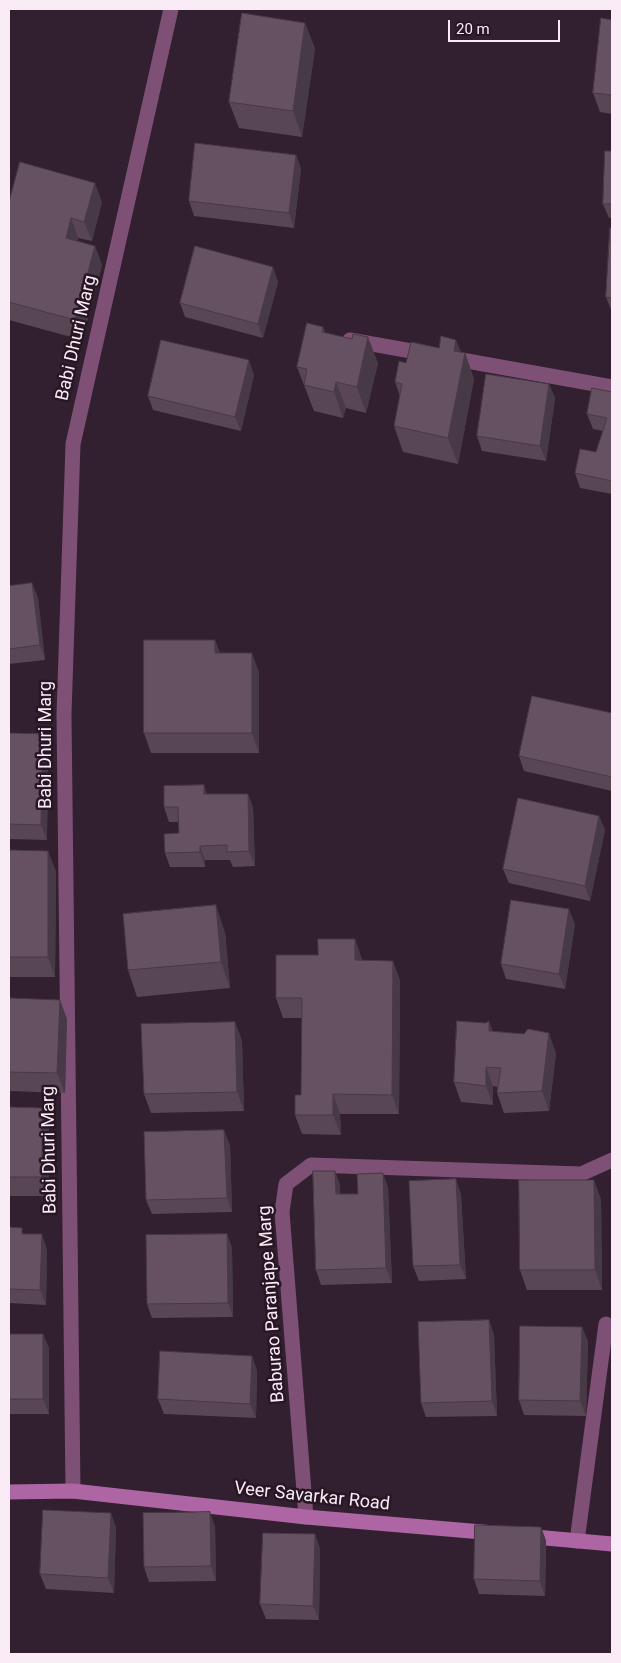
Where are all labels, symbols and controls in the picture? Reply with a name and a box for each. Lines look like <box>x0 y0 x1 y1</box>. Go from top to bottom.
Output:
scale bar <box>451 10 564 42</box>
text: 20 m <box>456 20 490 38</box>
street label: Babi Dhuri Marg <box>52 273 102 403</box>
street label: Babi Dhuri Marg <box>35 681 57 809</box>
street label: Babi Dhuri Marg <box>38 1086 62 1214</box>
street label: Baburao Paranjape Marg <box>254 1205 290 1403</box>
street label: Veer Savarkar Road <box>233 1478 391 1516</box>

